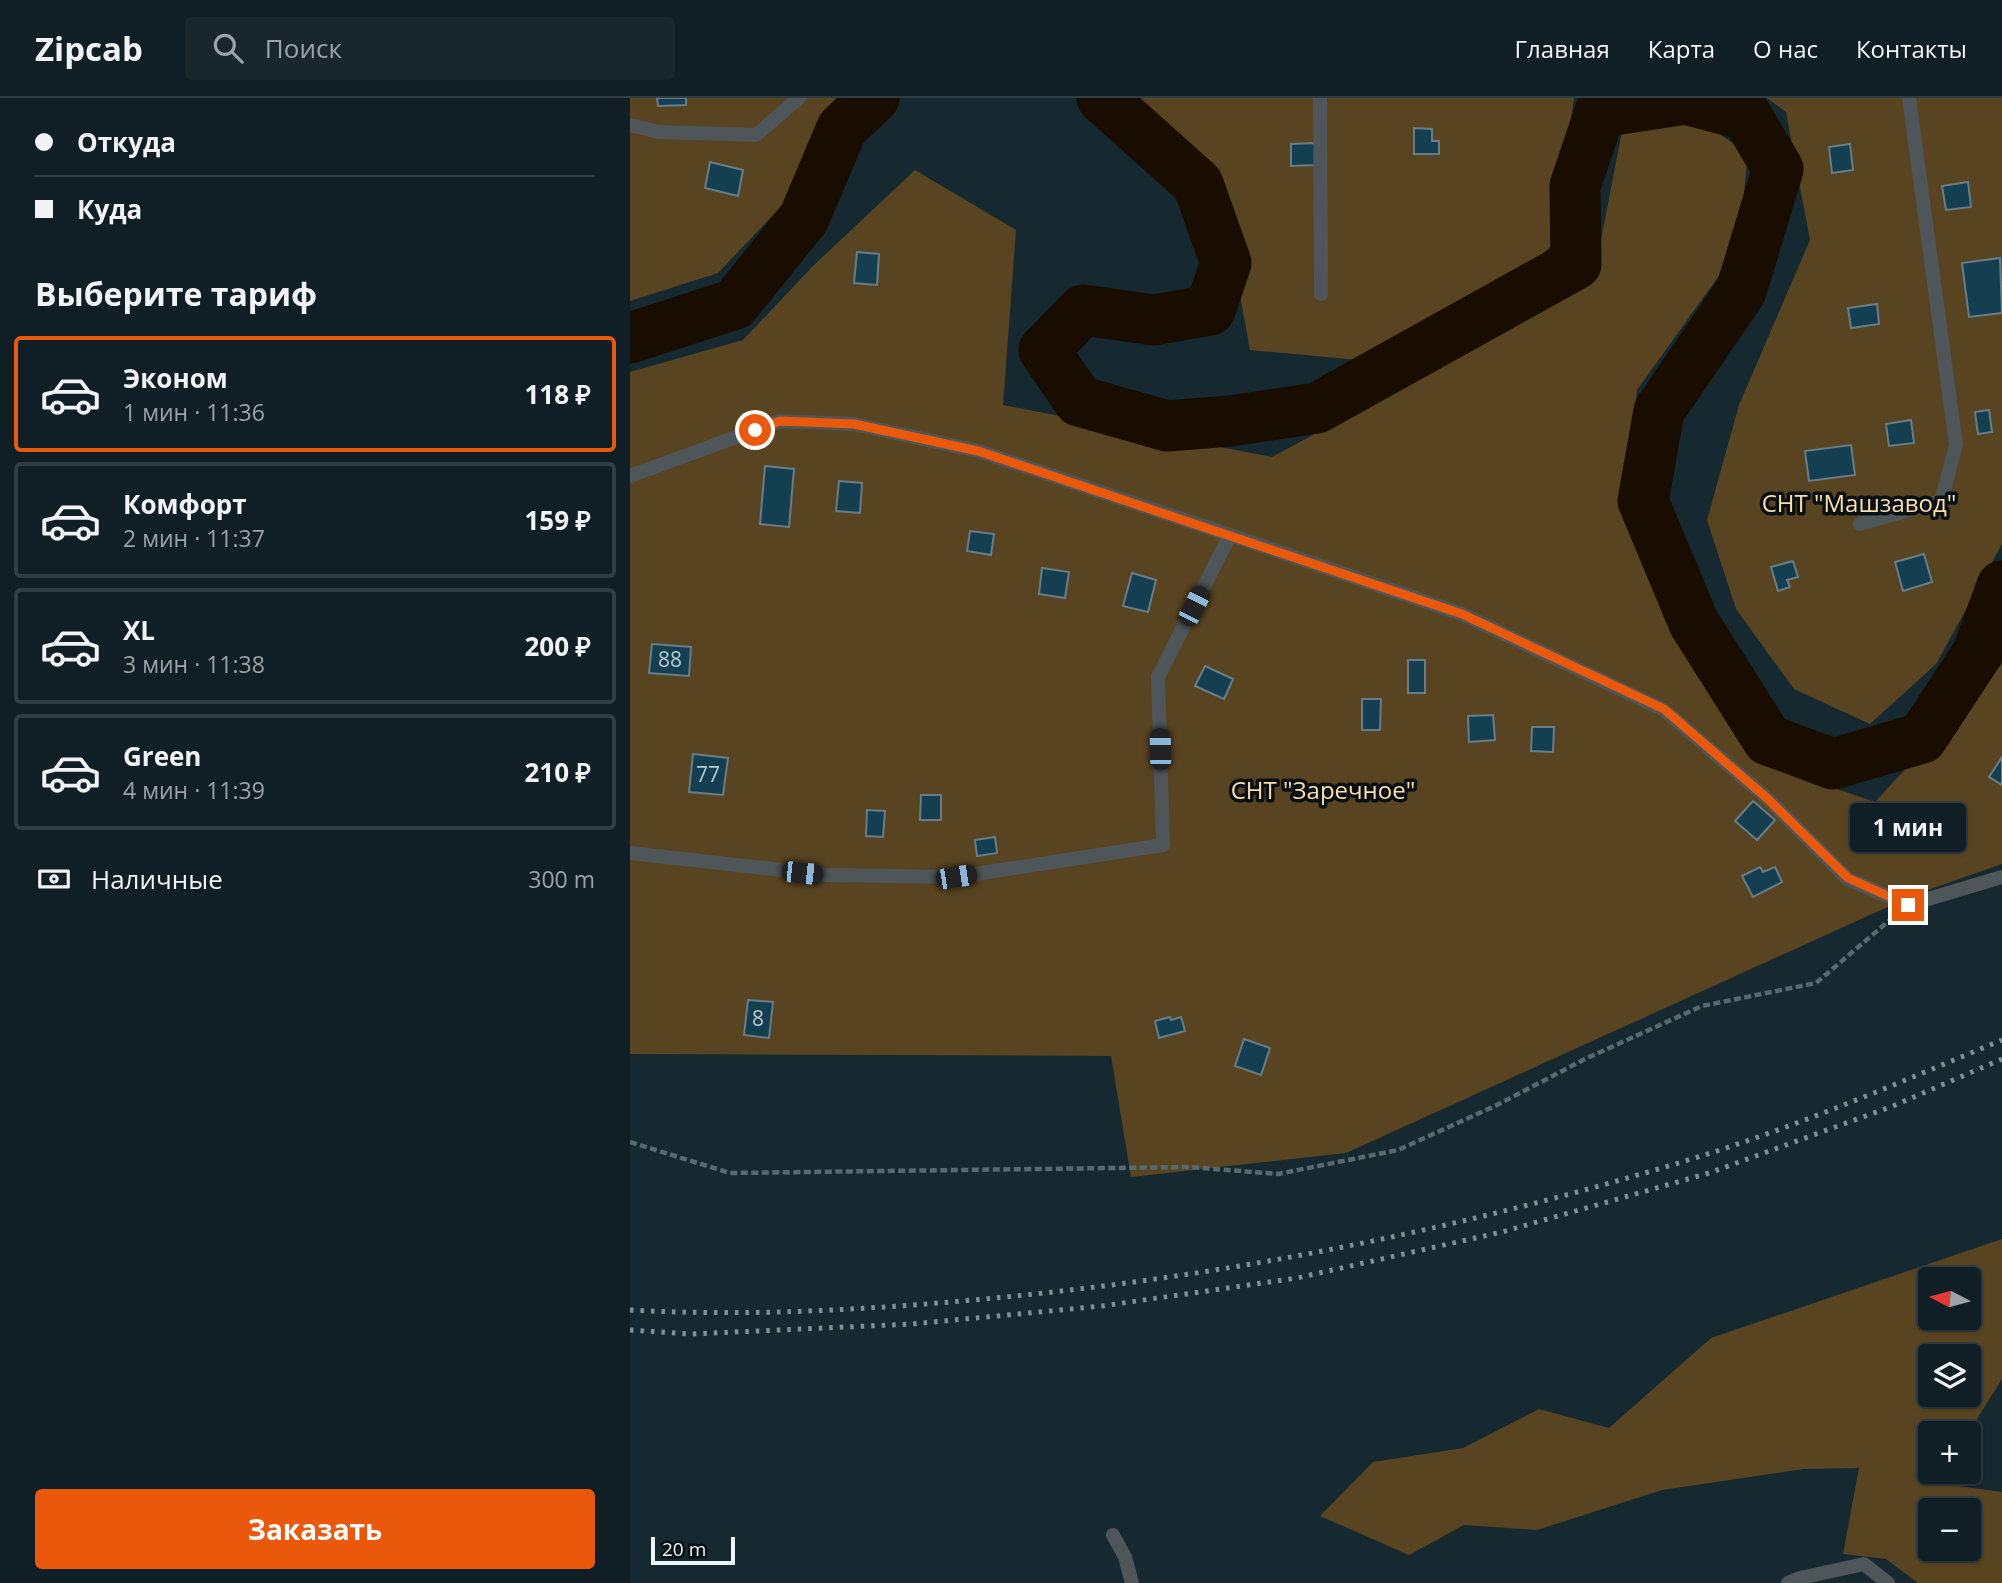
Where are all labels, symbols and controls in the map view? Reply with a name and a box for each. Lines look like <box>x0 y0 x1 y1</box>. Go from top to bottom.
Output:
search box <box>185 17 675 80</box>
text: Zipcab <box>35 26 143 71</box>
icon: search <box>209 29 247 67</box>
text: Поиск <box>265 30 342 66</box>
text: Главная <box>1515 32 1610 65</box>
text: Карта <box>1648 32 1715 65</box>
text: О нас <box>1753 32 1818 65</box>
text: Контакты <box>1856 32 1967 65</box>
text: Откуда <box>77 124 176 160</box>
text: Куда <box>77 191 142 227</box>
text: Выберите тариф <box>35 272 317 315</box>
text: Эконом <box>123 360 228 396</box>
icon: car <box>39 363 102 426</box>
text: 118 ₽ <box>525 376 591 412</box>
text: 1 мин · 11:36 <box>123 396 265 428</box>
route start <box>739 414 771 446</box>
text: Комфорт <box>123 486 247 522</box>
park label: СНТ "Машзавод" <box>1762 486 1956 519</box>
icon: car <box>39 489 102 552</box>
text: 159 ₽ <box>525 502 591 538</box>
text: 2 мин · 11:37 <box>123 522 265 554</box>
car <box>1176 583 1213 629</box>
text: XL <box>123 612 155 648</box>
icon: car <box>39 615 102 678</box>
text: 200 ₽ <box>525 628 591 664</box>
house number: 88 <box>658 645 682 673</box>
text: 3 мин · 11:38 <box>123 648 265 680</box>
car <box>1150 728 1171 770</box>
text: Green <box>123 738 201 774</box>
icon: car <box>39 741 102 804</box>
text: 210 ₽ <box>525 754 591 790</box>
house number: 77 <box>696 760 720 788</box>
park label: СНТ "Заречное" <box>1231 773 1415 806</box>
text: 4 мин · 11:39 <box>123 774 265 806</box>
callout: 1 мин <box>1850 804 1966 852</box>
text: 1 мин <box>1873 811 1943 843</box>
icon: cash <box>35 860 73 898</box>
car <box>781 860 824 886</box>
text: Наличные <box>91 861 223 897</box>
text: 300 m <box>528 863 595 895</box>
car <box>934 863 979 891</box>
route end <box>1892 889 1924 921</box>
house number: 8 <box>752 1004 764 1032</box>
north arrow <box>1918 1267 1981 1330</box>
map controls <box>1918 1267 1981 1561</box>
button: layers <box>1918 1344 1981 1407</box>
button: + <box>1918 1421 1981 1484</box>
button: Заказать <box>35 1489 595 1569</box>
button: − <box>1918 1498 1981 1561</box>
scale bar <box>651 1534 735 1566</box>
text: 20 m <box>662 1536 706 1562</box>

